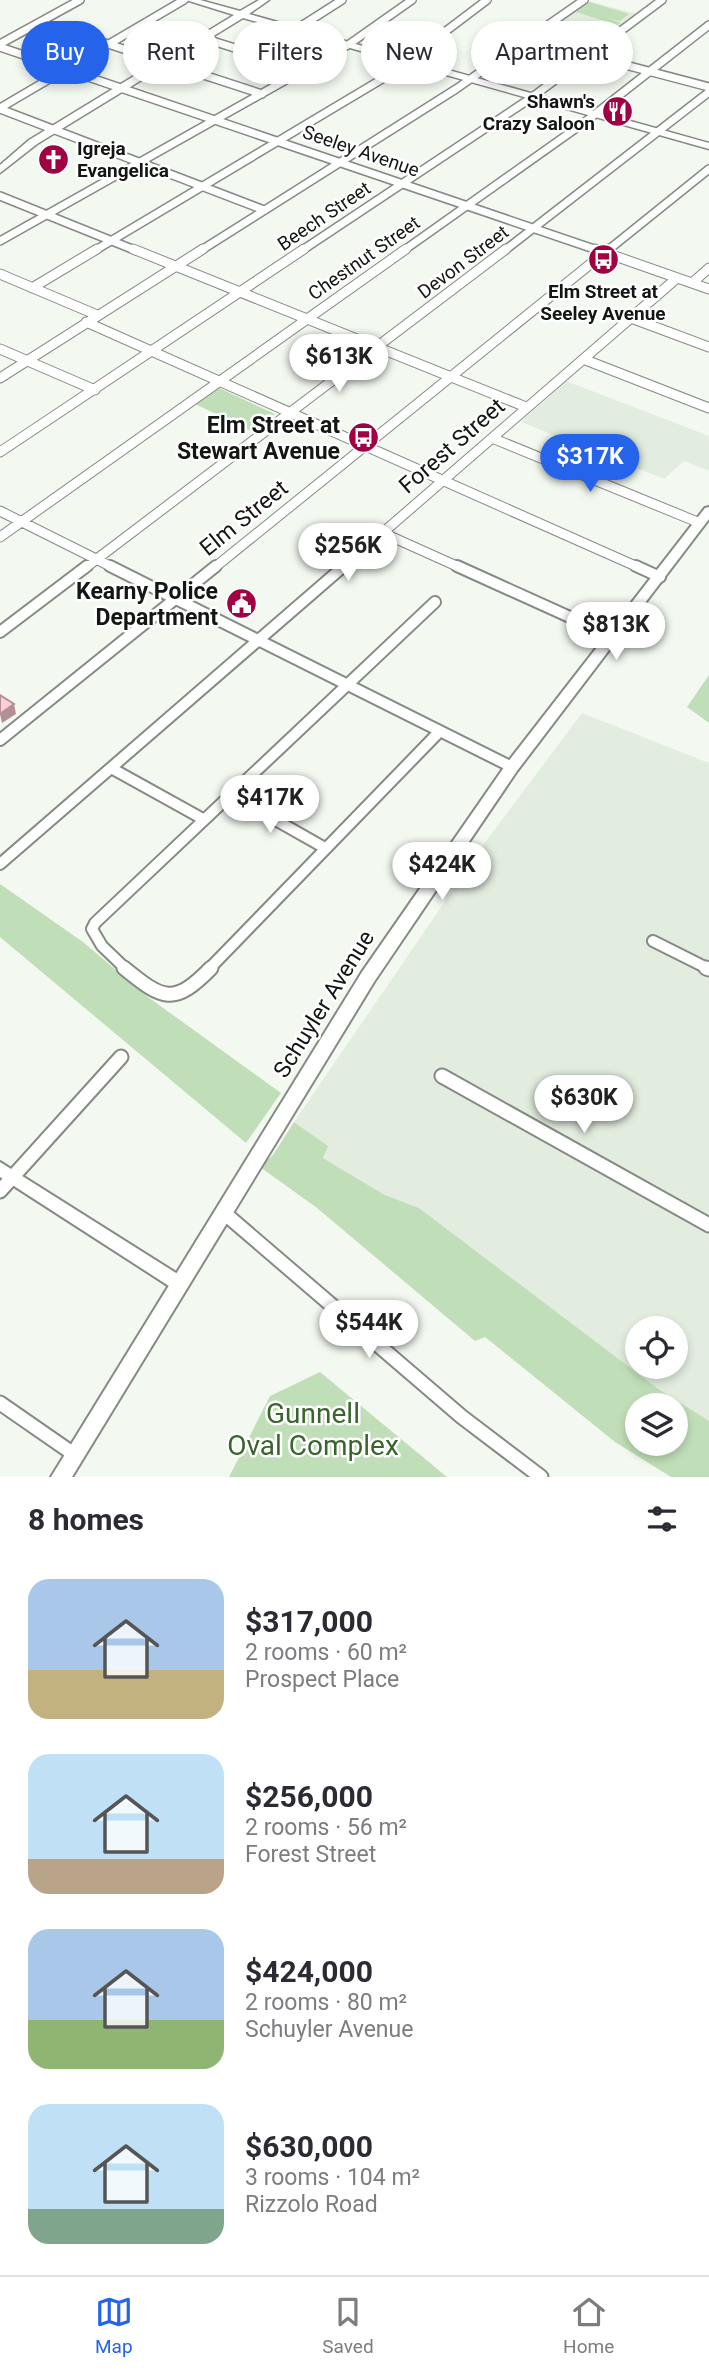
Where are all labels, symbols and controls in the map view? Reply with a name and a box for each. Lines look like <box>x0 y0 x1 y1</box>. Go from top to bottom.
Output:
chip: Buy <box>21 21 109 84</box>
chip: Rent <box>123 21 219 84</box>
chip: Filters <box>233 21 347 84</box>
chip: New <box>361 21 457 84</box>
chip: Apartment <box>471 21 633 84</box>
place label: Shawn's Crazy Saloon <box>483 90 595 135</box>
restaurant icon: Shawn's Crazy Saloon <box>601 95 635 129</box>
street label: Seeley Avenue <box>300 120 422 182</box>
place label: Igreja Evangelica <box>77 137 169 182</box>
church icon: Igreja Evangelica <box>37 142 71 176</box>
street label: Beech Street <box>273 176 375 256</box>
street label: Chestnut Street <box>304 211 424 305</box>
street label: Devon Street <box>413 220 513 304</box>
bus stop icon: Elm Street at Seeley Avenue <box>586 243 620 277</box>
place label: Elm Street at Seeley Avenue <box>540 280 666 325</box>
pin: $613K <box>290 334 388 394</box>
text: $613K <box>305 343 373 370</box>
street label: Forest Street <box>394 393 510 499</box>
place label: Elm Street at Stewart Avenue <box>177 412 340 465</box>
bus stop icon: Elm Street at Stewart Avenue <box>346 421 380 455</box>
pin: $317K <box>541 434 639 494</box>
text: $317K <box>556 443 624 470</box>
street label: Elm Street <box>195 474 293 562</box>
pin: $256K <box>299 524 397 583</box>
text: $256K <box>314 532 382 559</box>
place label: Kearny Police Department <box>76 578 218 631</box>
public building icon: Kearny Police Department <box>224 587 258 621</box>
pin: $813K <box>567 602 665 662</box>
text: $813K <box>582 611 650 638</box>
pin: $417K <box>221 776 319 835</box>
text: $417K <box>236 784 304 811</box>
pin: $424K <box>393 842 491 902</box>
text: $424K <box>408 851 476 878</box>
street label: Schuyler Avenue <box>268 925 380 1083</box>
pin: $630K <box>535 1076 633 1135</box>
text: $630K <box>550 1084 618 1111</box>
pin: $544K <box>320 1300 418 1360</box>
text: $544K <box>335 1309 403 1336</box>
map controls <box>625 1316 688 1456</box>
button: locate <box>625 1316 688 1379</box>
button: layers <box>625 1393 688 1456</box>
park label: Gunnell Oval Complex <box>227 1397 399 1462</box>
icon: filters <box>643 1500 681 1538</box>
text: 8 homes <box>28 1502 144 1537</box>
text: $317,000 <box>245 1604 373 1639</box>
icon: home <box>84 1607 168 1691</box>
text: 2 rooms · 60 m² <box>245 1639 407 1666</box>
text: Prospect Place <box>245 1666 399 1693</box>
text: $256,000 <box>245 1779 373 1814</box>
icon: home <box>84 1782 168 1866</box>
text: 2 rooms · 56 m² <box>245 1814 407 1841</box>
text: Forest Street <box>245 1841 376 1868</box>
text: $424,000 <box>245 1954 373 1989</box>
icon: home <box>84 1957 168 2041</box>
text: 2 rooms · 80 m² <box>245 1989 407 2016</box>
text: Schuyler Avenue <box>245 2016 413 2043</box>
text: $630,000 <box>245 2129 373 2164</box>
icon: home <box>84 2132 168 2216</box>
text: 3 rooms · 104 m² <box>245 2164 420 2191</box>
text: Rizzolo Road <box>245 2191 378 2218</box>
tab: Map <box>95 2293 133 2358</box>
tab: Saved <box>322 2293 374 2358</box>
tab: Home <box>563 2293 614 2358</box>

